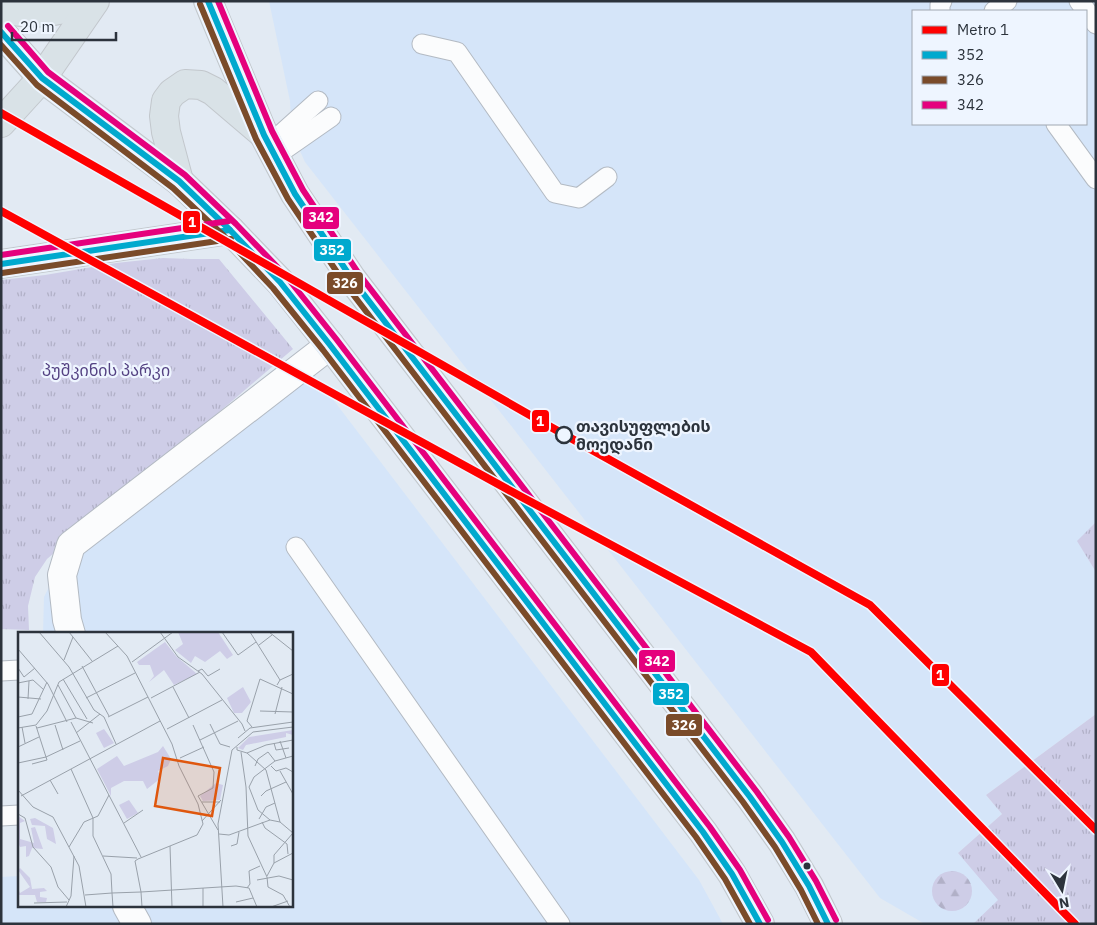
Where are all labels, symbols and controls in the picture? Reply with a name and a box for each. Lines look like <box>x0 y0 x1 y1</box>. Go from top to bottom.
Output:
scale bar <box>12 10 116 42</box>
legend <box>912 10 1087 125</box>
text: 20 m <box>20 17 55 36</box>
text: Metro 1 <box>957 20 1009 39</box>
text: 352 <box>957 45 984 64</box>
text: 326 <box>957 70 984 89</box>
text: 342 <box>957 95 984 114</box>
line badge: 342 <box>302 206 340 230</box>
text: 342 <box>308 208 334 226</box>
line badge: 1 <box>182 210 201 234</box>
text: 1 <box>188 213 197 231</box>
line badge: 352 <box>313 238 352 262</box>
text: 352 <box>319 241 345 259</box>
line badge: 326 <box>326 271 364 295</box>
text: 326 <box>332 274 358 292</box>
park label: პუშკინის პარკი <box>42 360 170 380</box>
line badge: 1 <box>531 409 550 433</box>
text: 1 <box>536 412 545 430</box>
place label: თავისუფლების მოედანი <box>576 416 711 455</box>
marker: თავისუფლების მოედანი <box>555 426 573 444</box>
inset map <box>18 632 292 908</box>
line badge: 342 <box>638 649 676 673</box>
text: 342 <box>644 652 670 670</box>
line badge: 1 <box>931 663 950 687</box>
text: 1 <box>936 666 945 684</box>
line badge: 352 <box>652 682 690 706</box>
text: 352 <box>658 685 684 703</box>
line badge: 326 <box>665 713 703 737</box>
text: 326 <box>671 716 697 734</box>
unlabelled marker <box>802 861 812 871</box>
north arrow <box>1037 865 1087 915</box>
text: N <box>1058 893 1071 913</box>

